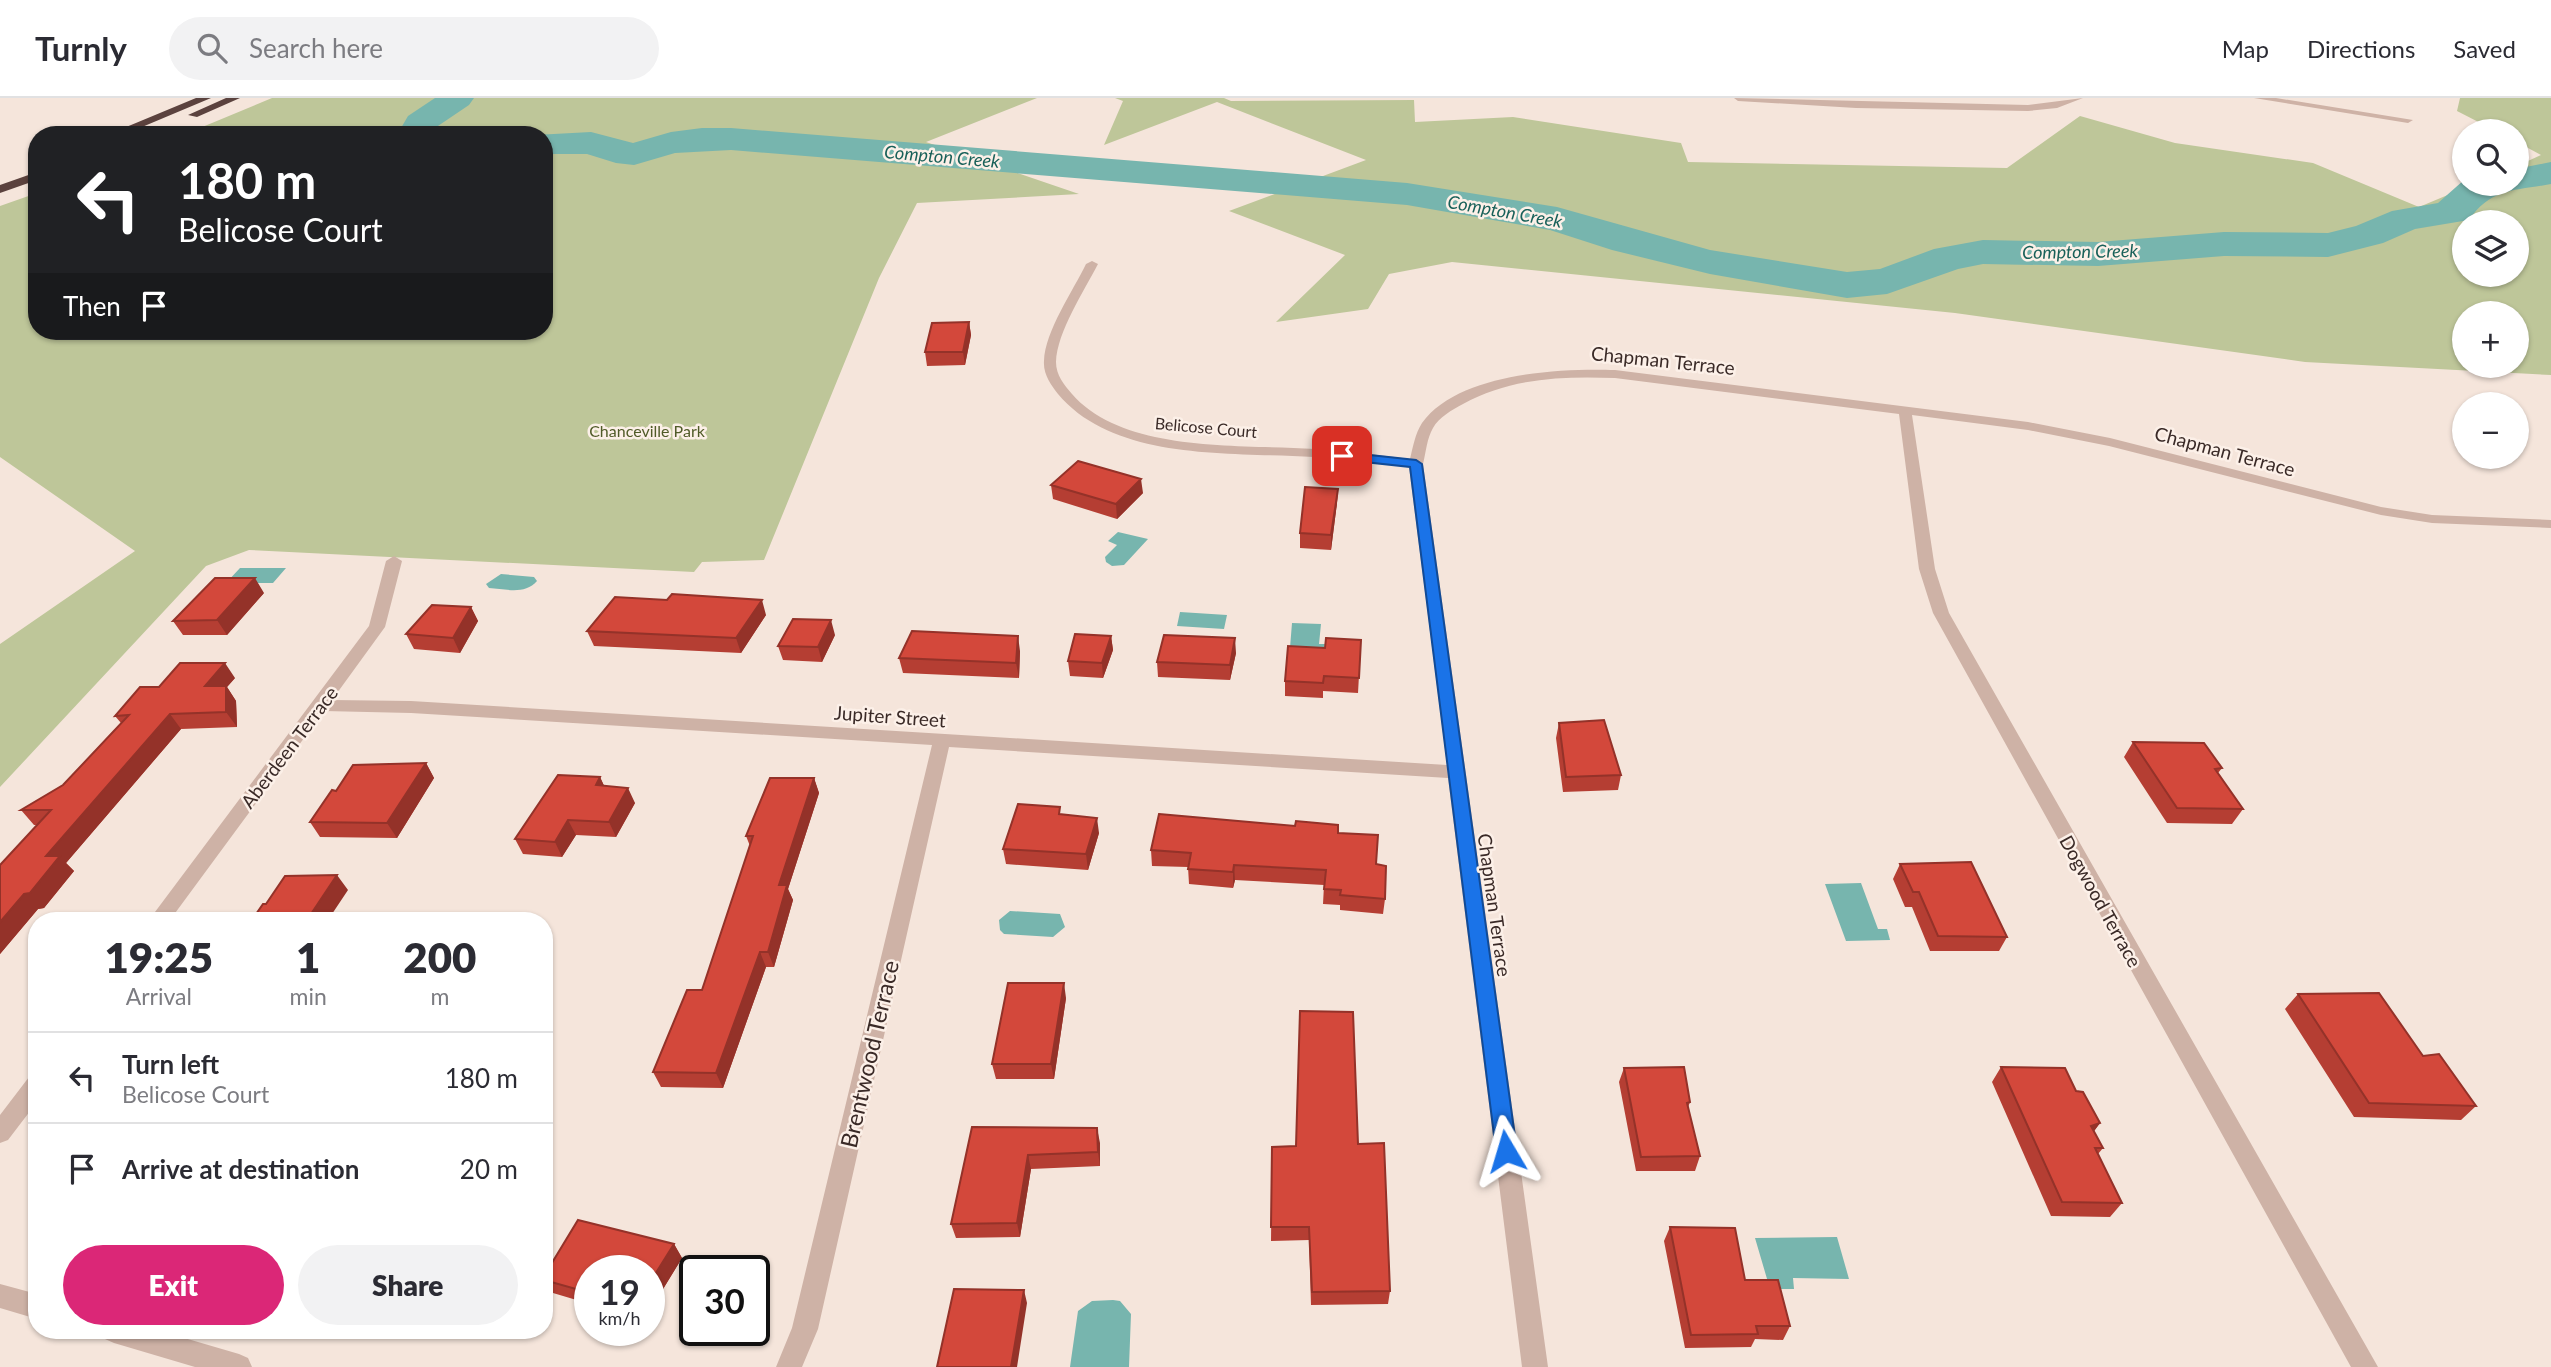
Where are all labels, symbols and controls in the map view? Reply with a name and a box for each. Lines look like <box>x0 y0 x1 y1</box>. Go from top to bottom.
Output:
search box <box>169 17 659 80</box>
text: Turnly <box>35 28 127 68</box>
icon: search <box>193 29 231 67</box>
text: Search here <box>249 32 383 64</box>
text: Map <box>2222 34 2269 63</box>
text: Directions <box>2307 34 2415 63</box>
text: Saved <box>2453 34 2516 63</box>
map controls <box>2452 119 2529 469</box>
button: search <box>2452 119 2529 196</box>
water label: Compton Creek <box>883 140 1001 172</box>
text: 180 m <box>178 151 316 209</box>
icon: left <box>63 154 154 245</box>
water label: Compton Creek <box>1446 190 1564 232</box>
text: Belicose Court <box>178 210 383 249</box>
button: layers <box>2452 210 2529 287</box>
water label: Compton Creek <box>2022 239 2139 263</box>
icon: arrive <box>135 287 173 325</box>
text: Then <box>63 290 121 322</box>
button: + <box>2452 301 2529 378</box>
street label: Chapman Terrace <box>1590 341 1736 379</box>
button: − <box>2452 392 2529 469</box>
street label: Belicose Court <box>1154 413 1258 441</box>
park label: Chanceville Park <box>589 421 706 440</box>
street label: Chapman Terrace <box>2152 421 2298 481</box>
pin <box>1312 426 1372 486</box>
icon: arrive <box>1323 437 1361 475</box>
street label: Aberdeen Terrace <box>236 682 342 812</box>
street label: Jupiter Street <box>833 701 947 731</box>
street label: Dogwood Terrace <box>2055 831 2147 971</box>
street label: Chapman Terrace <box>1474 832 1516 978</box>
text: 19:25 <box>105 932 213 982</box>
text: 1 <box>296 932 320 982</box>
text: 200 <box>403 932 476 982</box>
street label: Brentwood Terrace <box>834 958 904 1150</box>
text: Arrival <box>126 982 192 1010</box>
text: min <box>290 982 327 1010</box>
text: m <box>430 982 449 1010</box>
text: Turn left <box>122 1048 219 1080</box>
icon: left <box>63 1059 101 1097</box>
text: 180 m <box>445 1062 518 1094</box>
text: Belicose Court <box>122 1080 269 1108</box>
position arrow <box>1469 1114 1543 1188</box>
icon: arrive <box>63 1150 101 1188</box>
text: Arrive at destination <box>122 1153 359 1185</box>
text: 20 m <box>460 1153 518 1185</box>
button: Exit <box>63 1245 284 1325</box>
button: Share <box>298 1245 518 1325</box>
speed limit sign: 30 <box>679 1255 770 1346</box>
text: 19 <box>599 1270 640 1312</box>
text: km/h <box>598 1307 641 1329</box>

